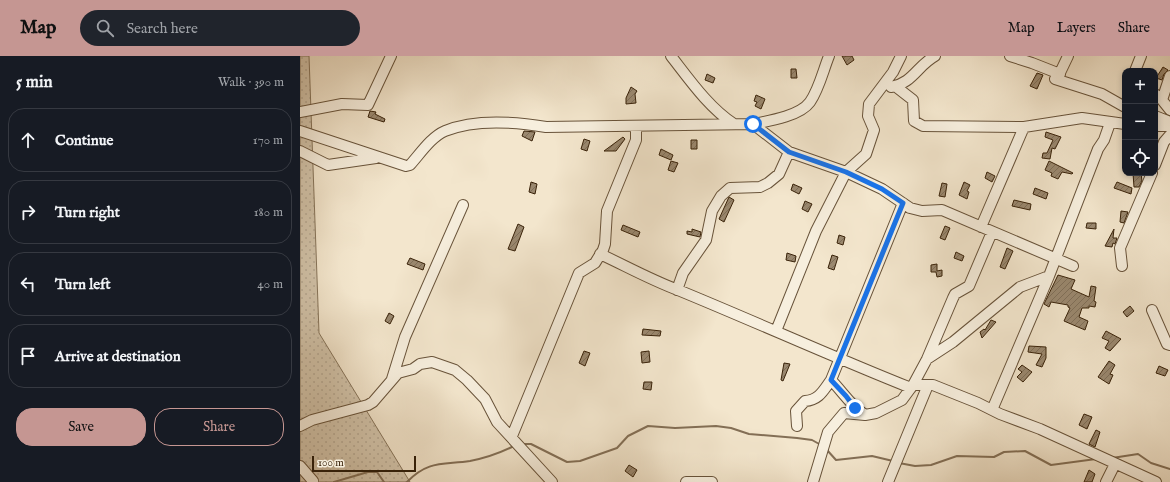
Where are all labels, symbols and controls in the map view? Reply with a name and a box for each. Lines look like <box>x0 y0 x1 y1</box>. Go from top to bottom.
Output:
search box <box>80 10 360 46</box>
text: Map <box>20 16 56 40</box>
icon: search <box>94 17 116 39</box>
text: Search here <box>126 19 198 38</box>
text: Map <box>1008 19 1035 37</box>
text: Layers <box>1057 19 1096 37</box>
text: Share <box>1118 19 1150 37</box>
map controls <box>1122 68 1158 176</box>
button: + <box>1122 68 1158 104</box>
text: 5 min <box>16 72 53 93</box>
text: Walk · 390 m <box>218 74 284 91</box>
button: − <box>1122 104 1158 140</box>
route start <box>744 115 762 133</box>
icon: ahead <box>17 129 39 151</box>
text: Continue <box>55 131 113 150</box>
text: 170 m <box>253 132 283 149</box>
button: locate <box>1122 140 1158 176</box>
icon: right <box>17 201 39 223</box>
text: Turn right <box>55 203 120 222</box>
text: 180 m <box>254 204 283 221</box>
icon: left <box>17 273 39 295</box>
text: Turn left <box>55 275 111 294</box>
text: 40 m <box>257 276 283 293</box>
icon: arrive <box>17 345 39 367</box>
text: Arrive at destination <box>55 347 181 366</box>
route end <box>846 399 864 417</box>
button: Save <box>16 408 146 446</box>
button: Share <box>154 408 284 446</box>
scale bar <box>312 454 416 473</box>
text: 100 m <box>318 456 344 470</box>

